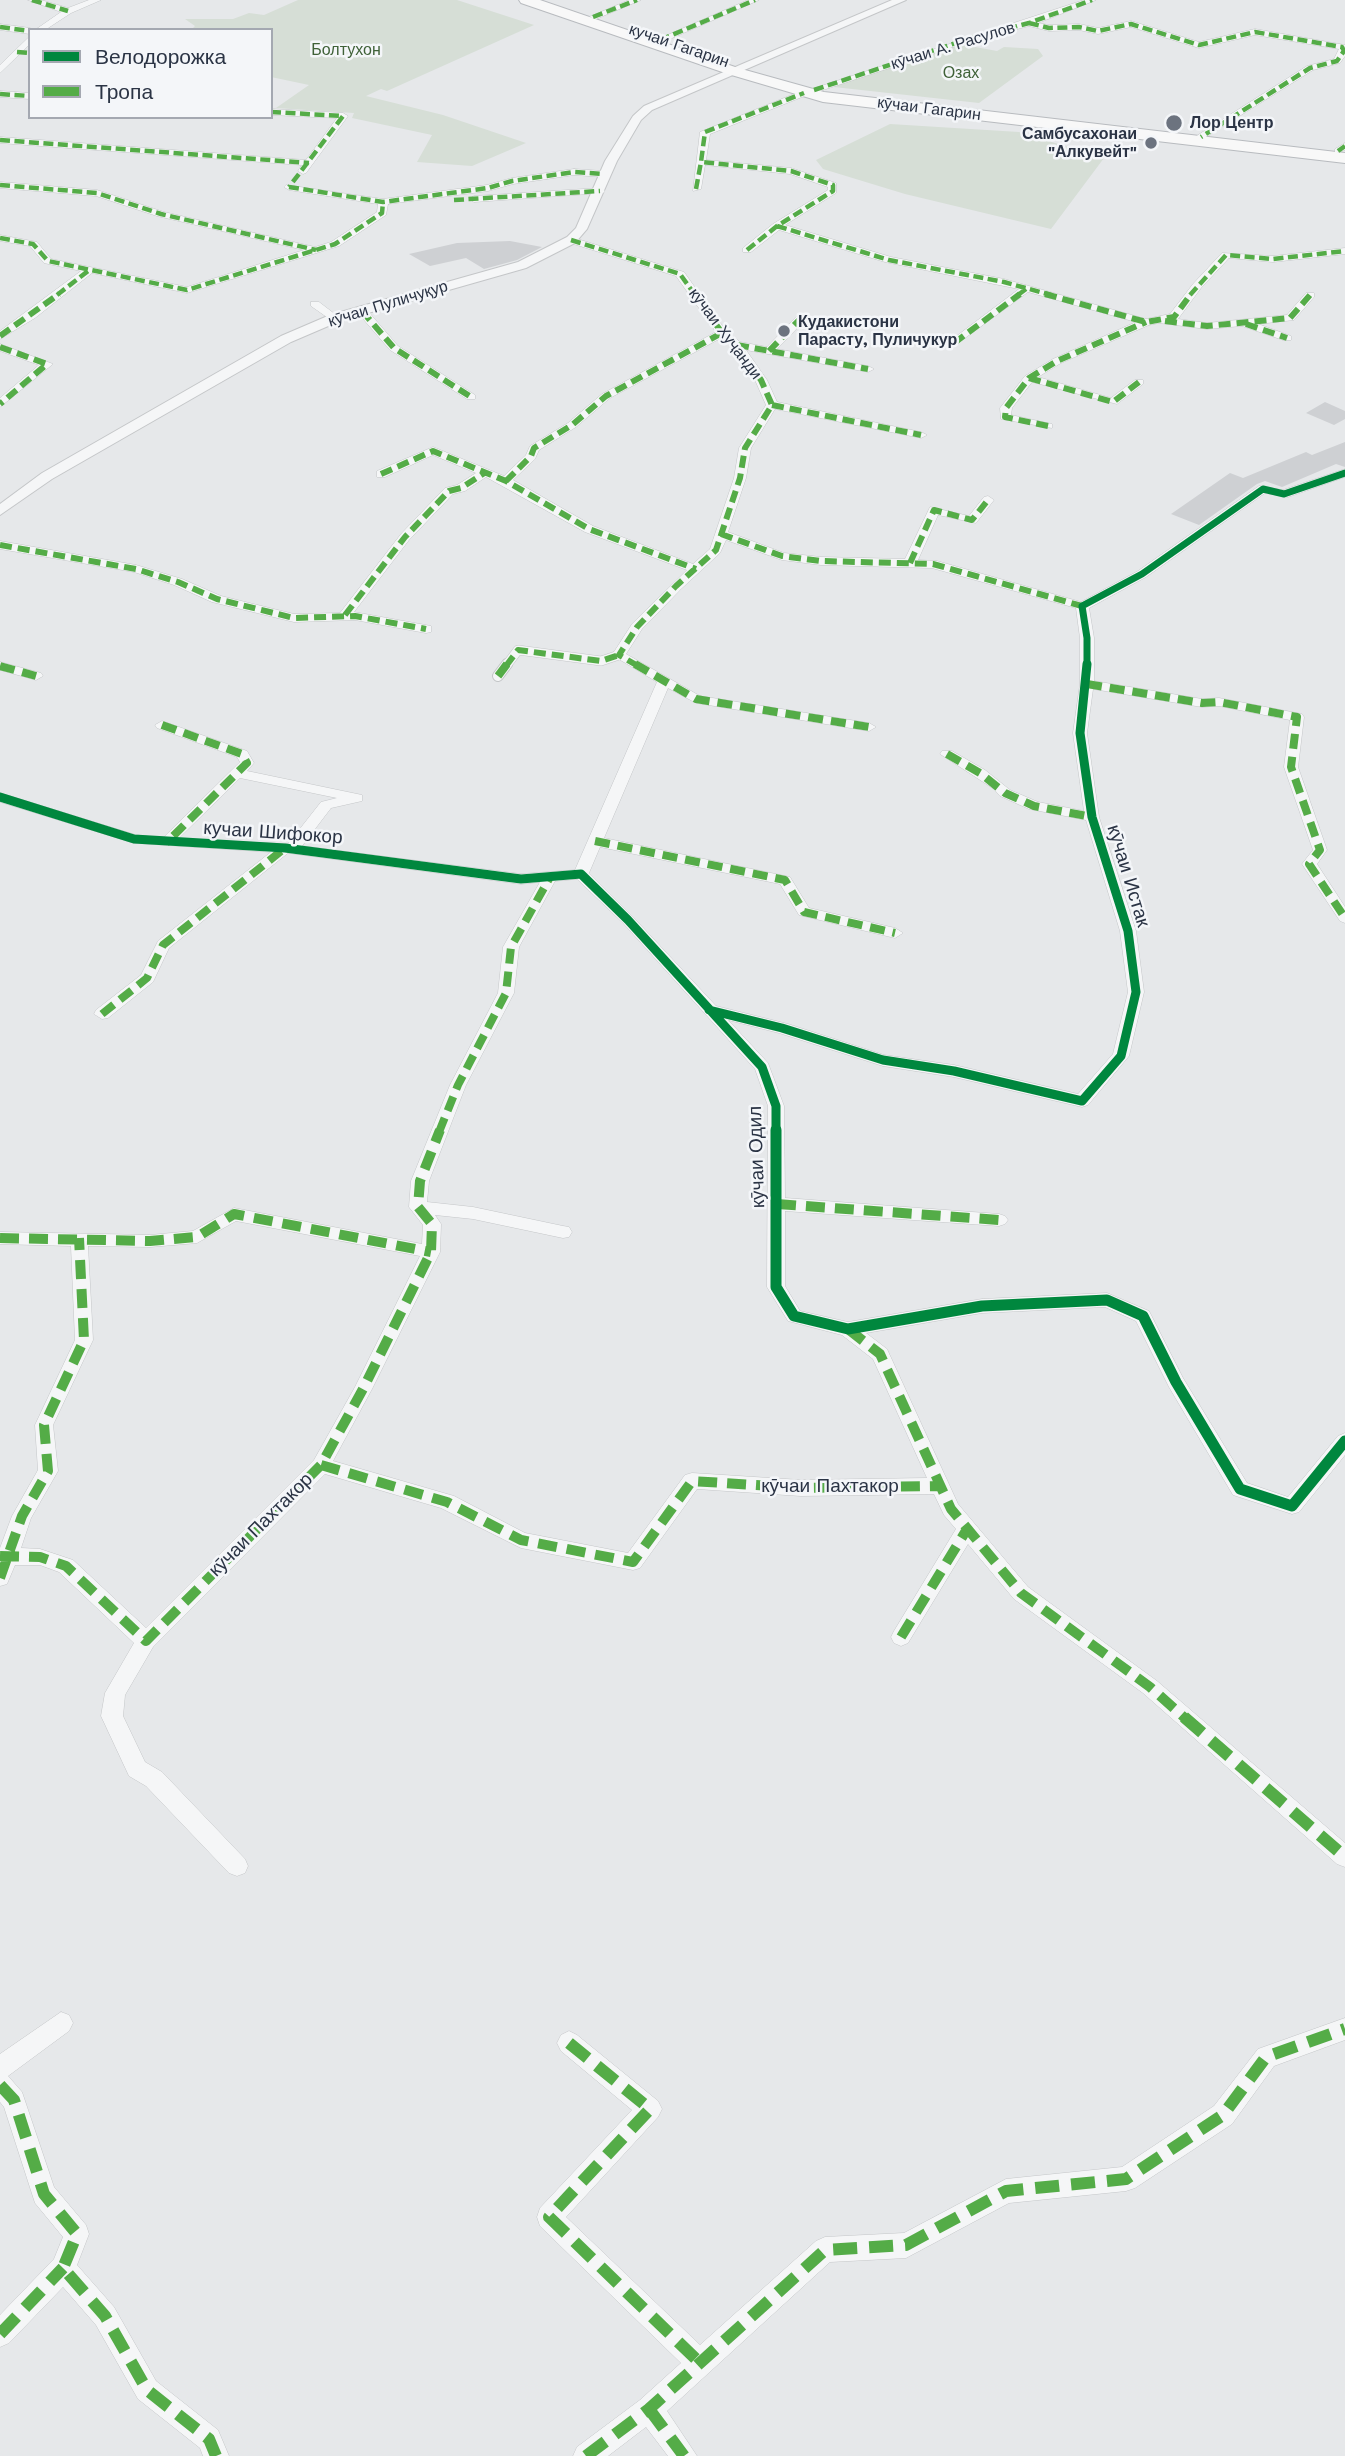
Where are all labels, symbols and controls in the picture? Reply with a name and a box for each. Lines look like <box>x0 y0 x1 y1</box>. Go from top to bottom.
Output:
street label: кӯчаи А. Расулов <box>889 18 1017 74</box>
street label: кучаи Гагарин <box>626 20 732 72</box>
legend <box>28 28 273 119</box>
park label: Болтухон <box>311 40 381 60</box>
text: Велодорожка <box>95 44 226 69</box>
park label: Озах <box>943 63 979 83</box>
text: Тропа <box>95 79 153 104</box>
street label: кӯчаи Гагарин <box>876 93 982 125</box>
marker: Лор Центр <box>1164 113 1184 133</box>
place label: Лор Центр <box>1190 113 1273 133</box>
place label: Самбусахонаи "Алкувейт" <box>1022 124 1137 162</box>
marker: Самбусахонаи "Алкувейт" <box>1143 135 1159 151</box>
street label: кӯчаи Пуличуқур <box>326 277 450 331</box>
street label: кӯчаи Хуҷанди <box>684 285 766 383</box>
place label: Кудакистони Парасту, Пуличукур <box>798 312 957 350</box>
marker: Кудакистони Парасту, Пуличукур <box>776 323 792 339</box>
street label: кучаи Шифокор <box>203 817 343 849</box>
street label: кӯчаи Истак <box>1102 822 1154 930</box>
street label: кӯчаи Одил <box>744 1105 770 1209</box>
street label: кӯчаи Пахтакор <box>204 1468 318 1582</box>
street label: кӯчаи Пахтакор <box>761 1475 899 1497</box>

